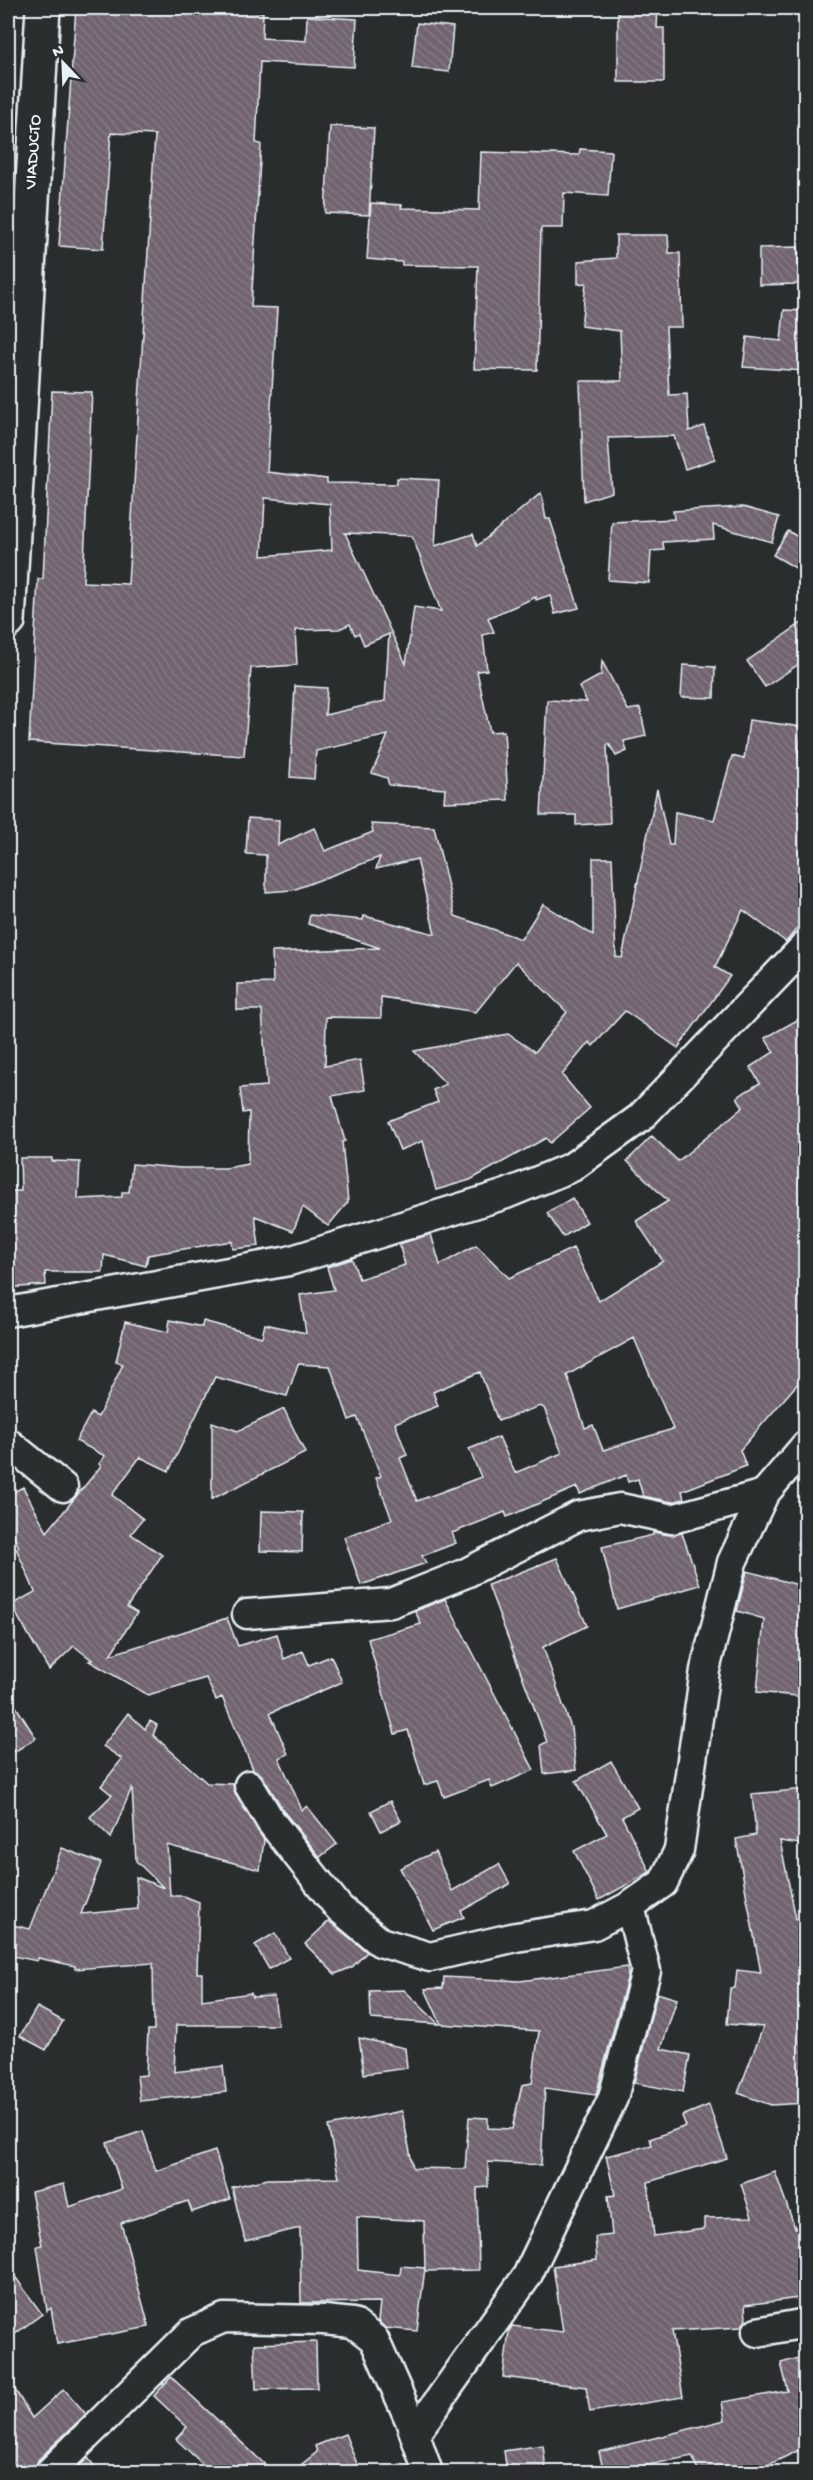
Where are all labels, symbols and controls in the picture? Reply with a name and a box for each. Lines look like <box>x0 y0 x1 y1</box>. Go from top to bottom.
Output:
north arrow <box>33 33 93 93</box>
text: N <box>50 41 68 63</box>
street label: VIADUCTO <box>21 114 47 191</box>

